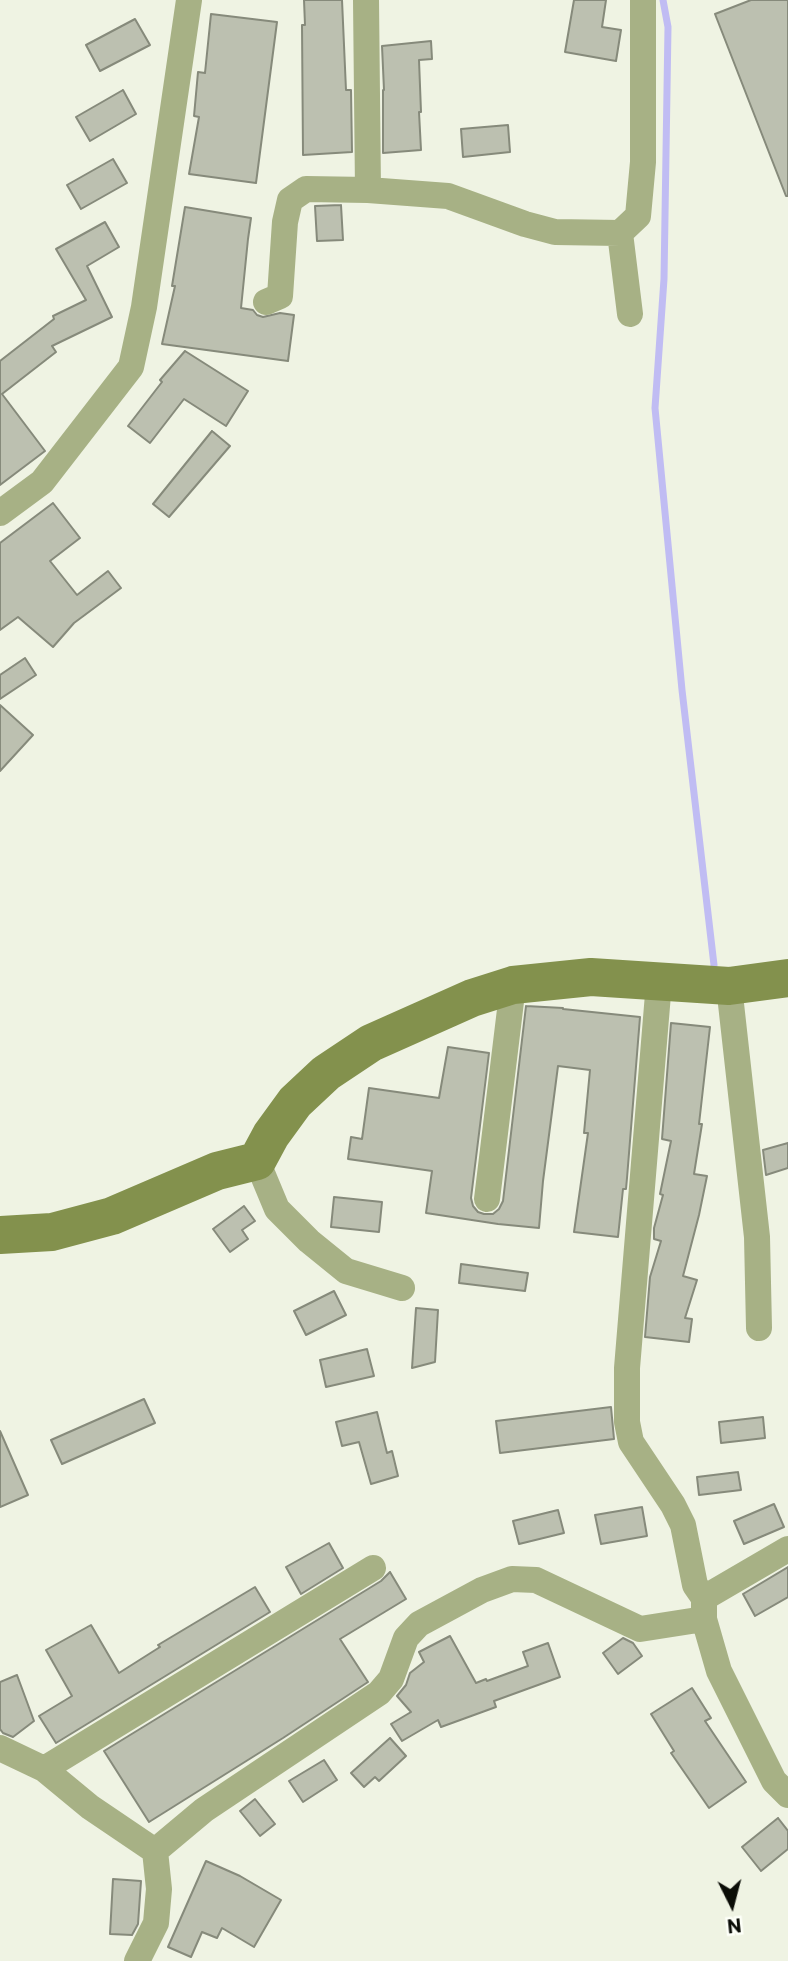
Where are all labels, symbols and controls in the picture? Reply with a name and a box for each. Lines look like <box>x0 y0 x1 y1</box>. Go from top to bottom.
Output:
north arrow <box>697 1870 767 1940</box>
text: N <box>726 1914 743 1939</box>

